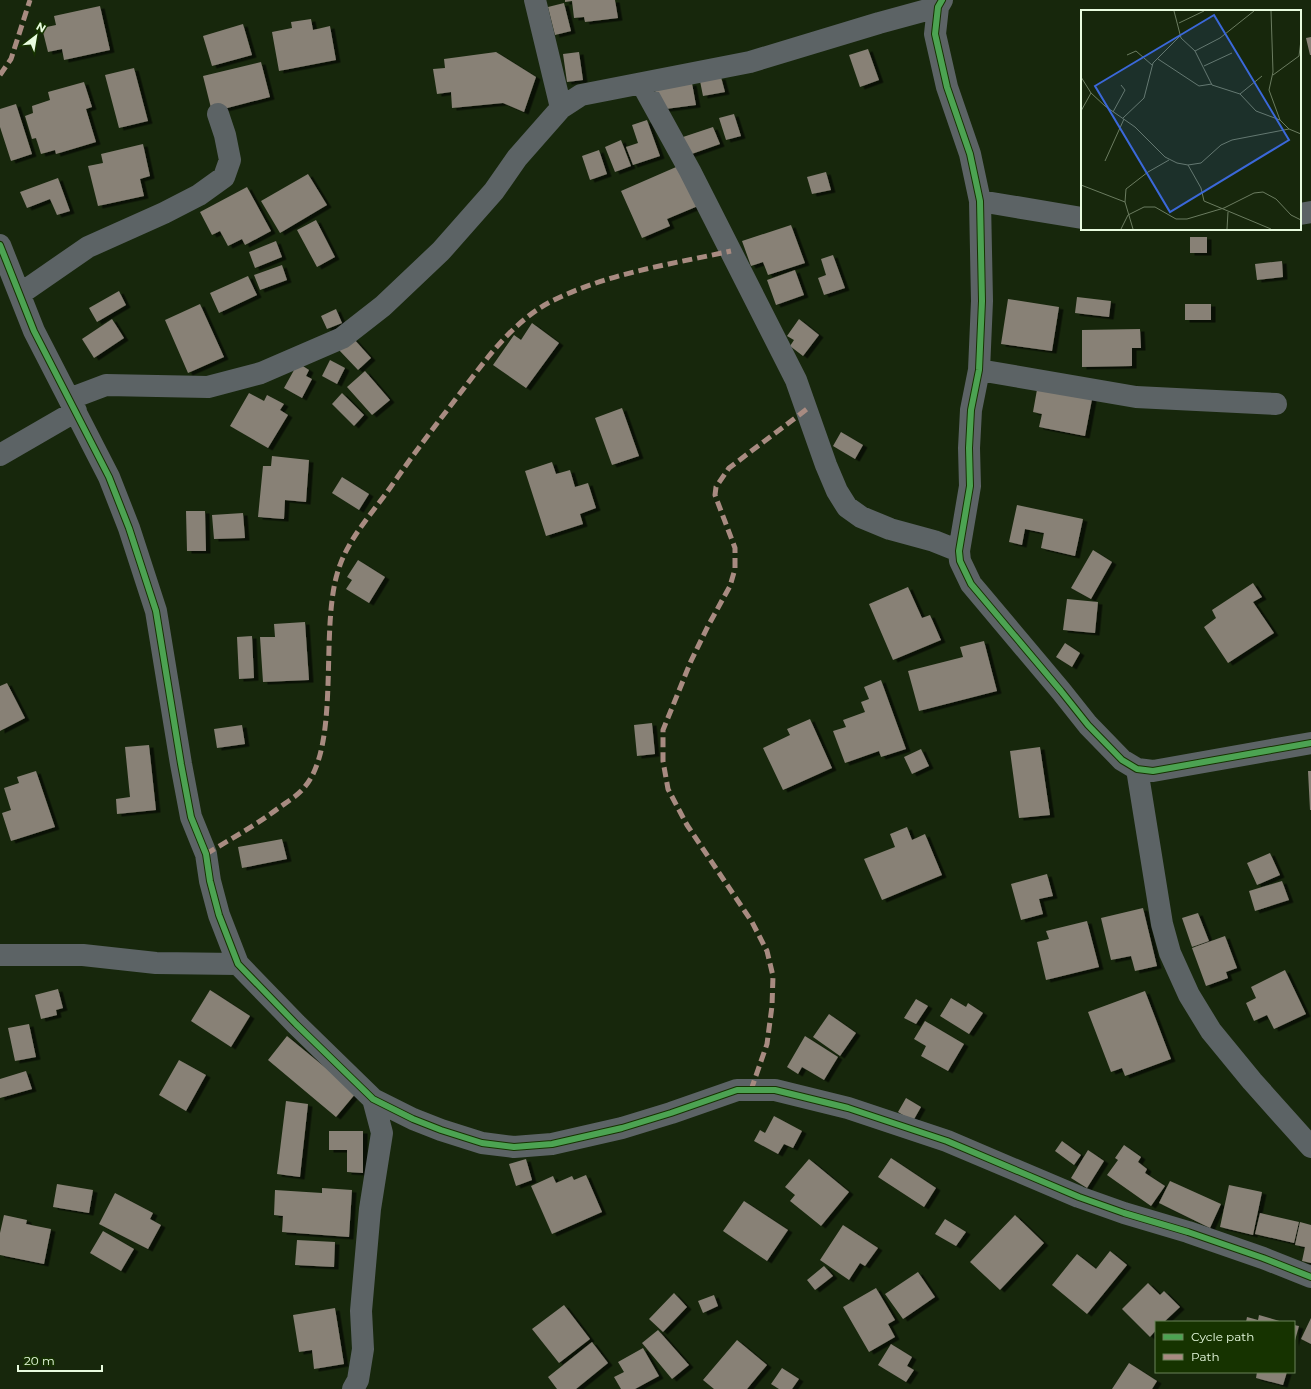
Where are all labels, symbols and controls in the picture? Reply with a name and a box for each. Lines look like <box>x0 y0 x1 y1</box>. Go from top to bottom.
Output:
inset map <box>1081 10 1301 230</box>
north arrow <box>16 16 56 56</box>
text: N <box>34 19 49 36</box>
legend <box>1155 1321 1295 1373</box>
text: Cycle path <box>1191 1329 1254 1344</box>
scale bar <box>18 1347 102 1373</box>
text: Path <box>1191 1349 1220 1364</box>
text: 20 m <box>24 1353 55 1368</box>

